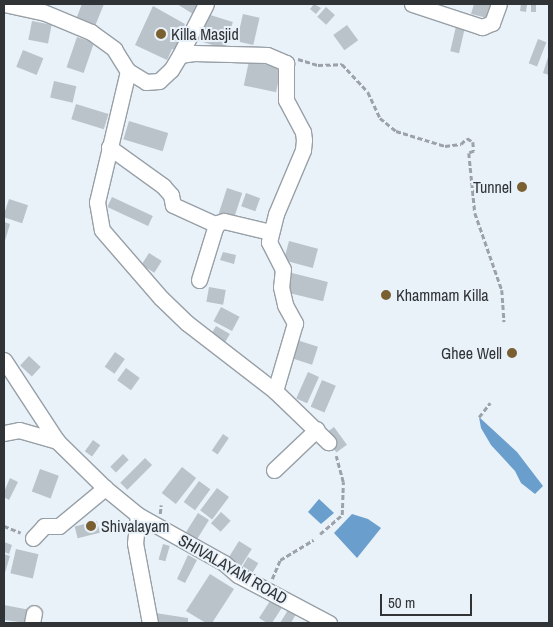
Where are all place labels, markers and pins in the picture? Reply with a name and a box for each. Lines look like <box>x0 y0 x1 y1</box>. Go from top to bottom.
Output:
place label: Killa Masjid <box>171 24 239 44</box>
marker: Killa Masjid <box>155 28 167 40</box>
place label: Tunnel <box>473 177 512 197</box>
marker: Tunnel <box>516 181 528 193</box>
place label: Khammam Killa <box>396 285 489 305</box>
marker: Khammam Killa <box>380 289 392 301</box>
place label: Ghee Well <box>441 343 502 363</box>
marker: Ghee Well <box>506 347 518 359</box>
place label: Shivalayam <box>101 516 170 536</box>
marker: Shivalayam <box>85 520 97 532</box>

